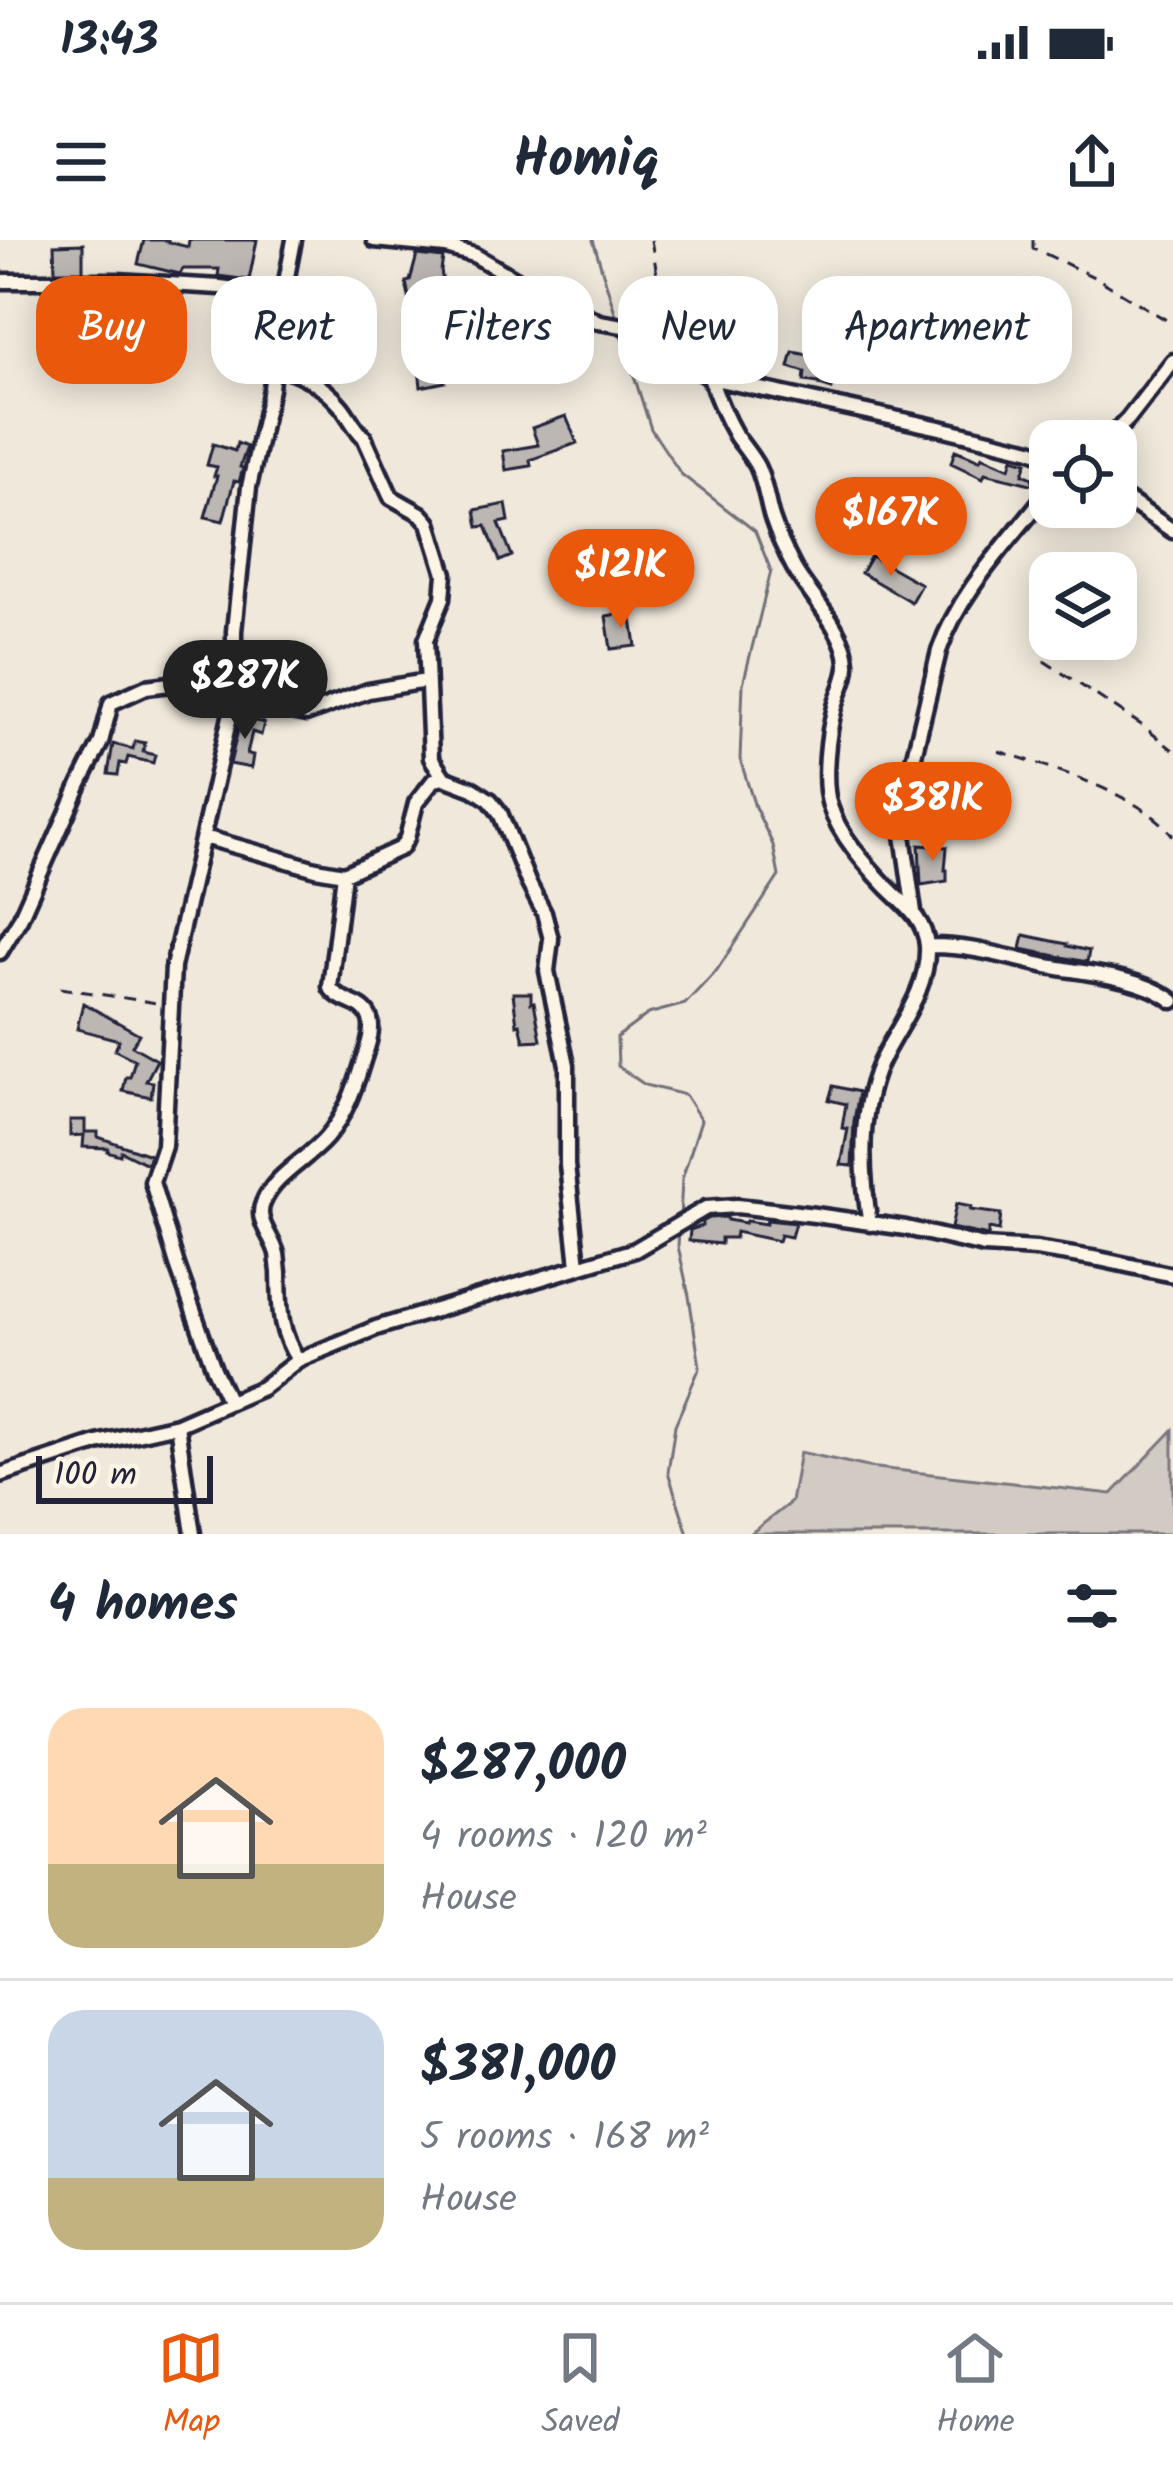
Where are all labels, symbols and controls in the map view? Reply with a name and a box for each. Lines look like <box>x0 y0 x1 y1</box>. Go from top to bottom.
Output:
text: 13:43 <box>60 6 158 78</box>
text: Homiq <box>513 119 660 205</box>
icon: menu <box>48 129 114 195</box>
icon: share <box>1059 129 1125 195</box>
chip: Buy <box>36 276 187 384</box>
chip: Rent <box>211 276 377 384</box>
chip: Filters <box>401 276 594 384</box>
chip: New <box>618 276 778 384</box>
chip: Apartment <box>802 276 1072 384</box>
map controls <box>1029 420 1137 660</box>
button: locate <box>1029 420 1137 528</box>
pin: $167K <box>807 477 975 579</box>
text: $167K <box>842 485 940 547</box>
pin: $121K <box>537 529 705 631</box>
text: $121K <box>575 537 667 599</box>
button: layers <box>1029 552 1137 660</box>
pin: $287K <box>161 640 329 742</box>
text: $287K <box>190 648 300 710</box>
pin: $381K <box>849 762 1017 864</box>
text: $381K <box>882 770 984 832</box>
scale bar <box>36 1450 213 1503</box>
text: 100 m <box>54 1450 137 1503</box>
text: 4 homes <box>48 1566 238 1647</box>
icon: filters <box>1059 1573 1125 1639</box>
text: $287,000 <box>420 1726 626 1807</box>
icon: home <box>144 1756 288 1900</box>
text: 4 rooms · 120 m² <box>420 1807 707 1869</box>
text: House <box>420 1869 517 1931</box>
text: $381,000 <box>420 2027 615 2108</box>
icon: home <box>144 2058 288 2202</box>
text: 5 rooms · 168 m² <box>420 2108 709 2170</box>
text: House <box>420 2170 517 2232</box>
tab: Map <box>158 2325 224 2450</box>
tab: Saved <box>541 2325 620 2450</box>
tab: Home <box>936 2325 1015 2450</box>

